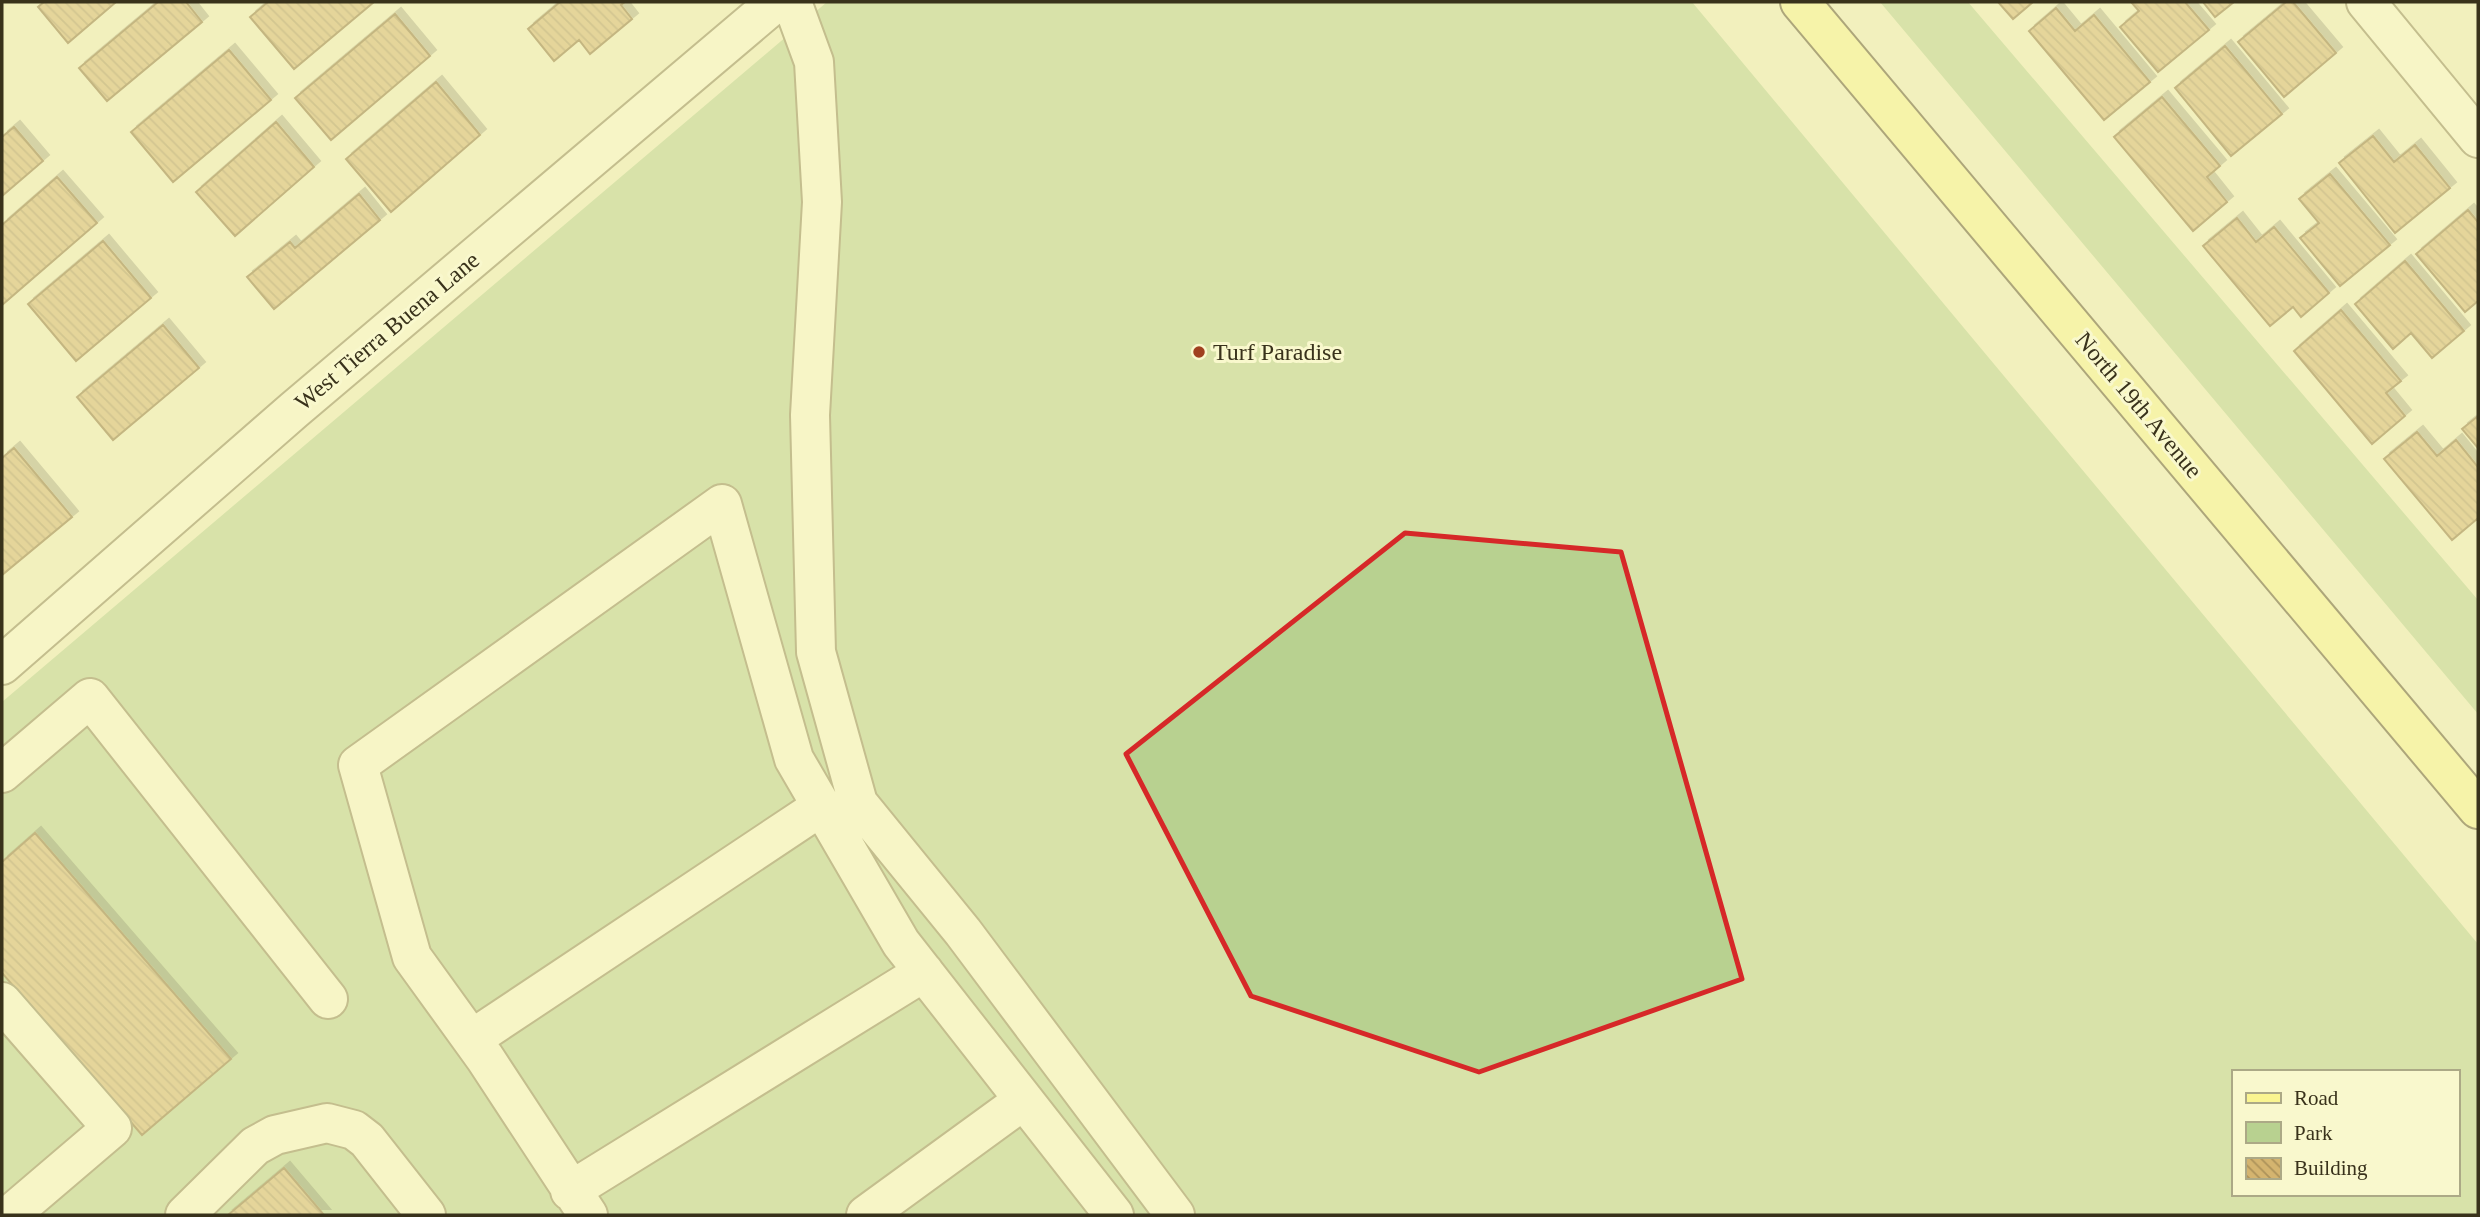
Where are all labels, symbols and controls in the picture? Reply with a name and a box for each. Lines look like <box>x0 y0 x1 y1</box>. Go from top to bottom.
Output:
street label: West Tierra Buena Lane <box>290 246 484 416</box>
street label: North 19th Avenue <box>2070 327 2208 483</box>
place label: Turf Paradise <box>1213 339 1342 365</box>
marker: Turf Paradise <box>1191 344 1207 360</box>
legend <box>2232 1070 2459 1196</box>
text: Road <box>2294 1086 2339 1110</box>
text: Park <box>2294 1121 2333 1145</box>
text: Building <box>2294 1156 2368 1180</box>

